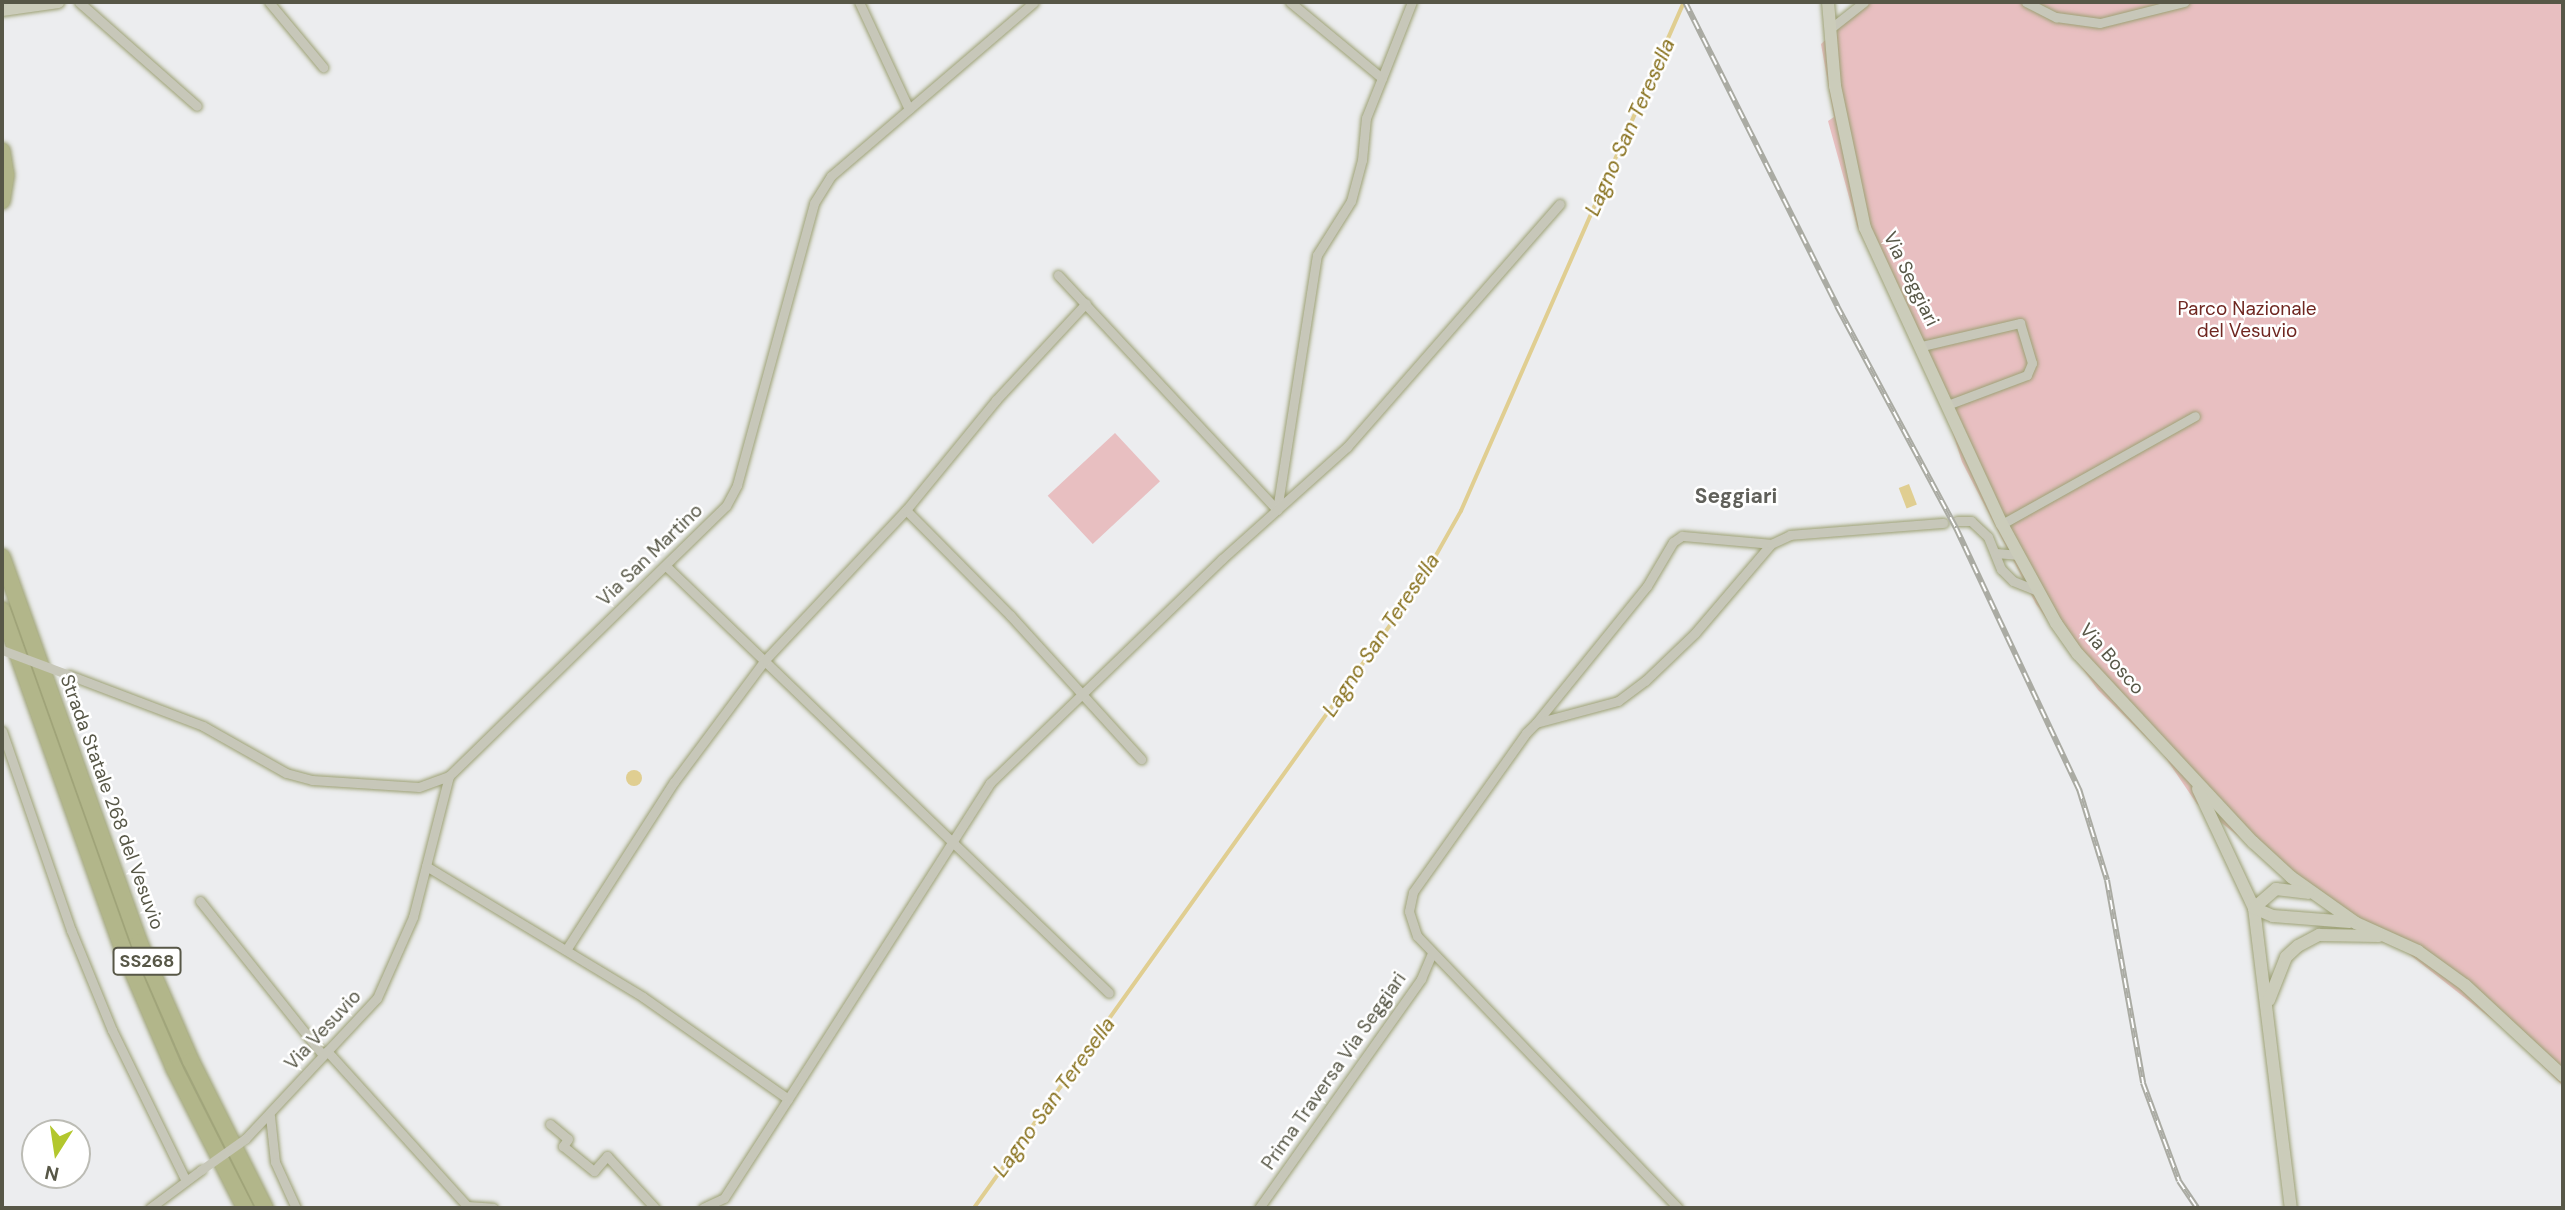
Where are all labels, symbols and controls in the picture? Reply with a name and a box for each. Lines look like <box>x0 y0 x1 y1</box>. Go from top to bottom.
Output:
water label: Lagno San Teresella <box>1580 34 1680 220</box>
street label: Via Seggiari <box>1878 228 1944 330</box>
park label: Parco Nazionale del Vesuvio <box>2177 298 2317 342</box>
district label: Seggiari <box>1695 483 1777 509</box>
street label: Via San Martino <box>593 499 707 611</box>
water label: Lagno San Teresella <box>1317 549 1445 721</box>
street label: Via Bosco <box>2075 619 2149 699</box>
street label: Strada Statale 268 del Vesuvio <box>55 671 169 933</box>
road number: SS268 <box>112 946 182 976</box>
street label: Prima Traversa Via Seggiari <box>1257 968 1411 1174</box>
street label: Via Vesuvio <box>280 985 366 1075</box>
water label: Lagno San Teresella <box>988 1012 1120 1182</box>
north arrow <box>21 1119 91 1189</box>
text: N <box>43 1159 61 1187</box>

